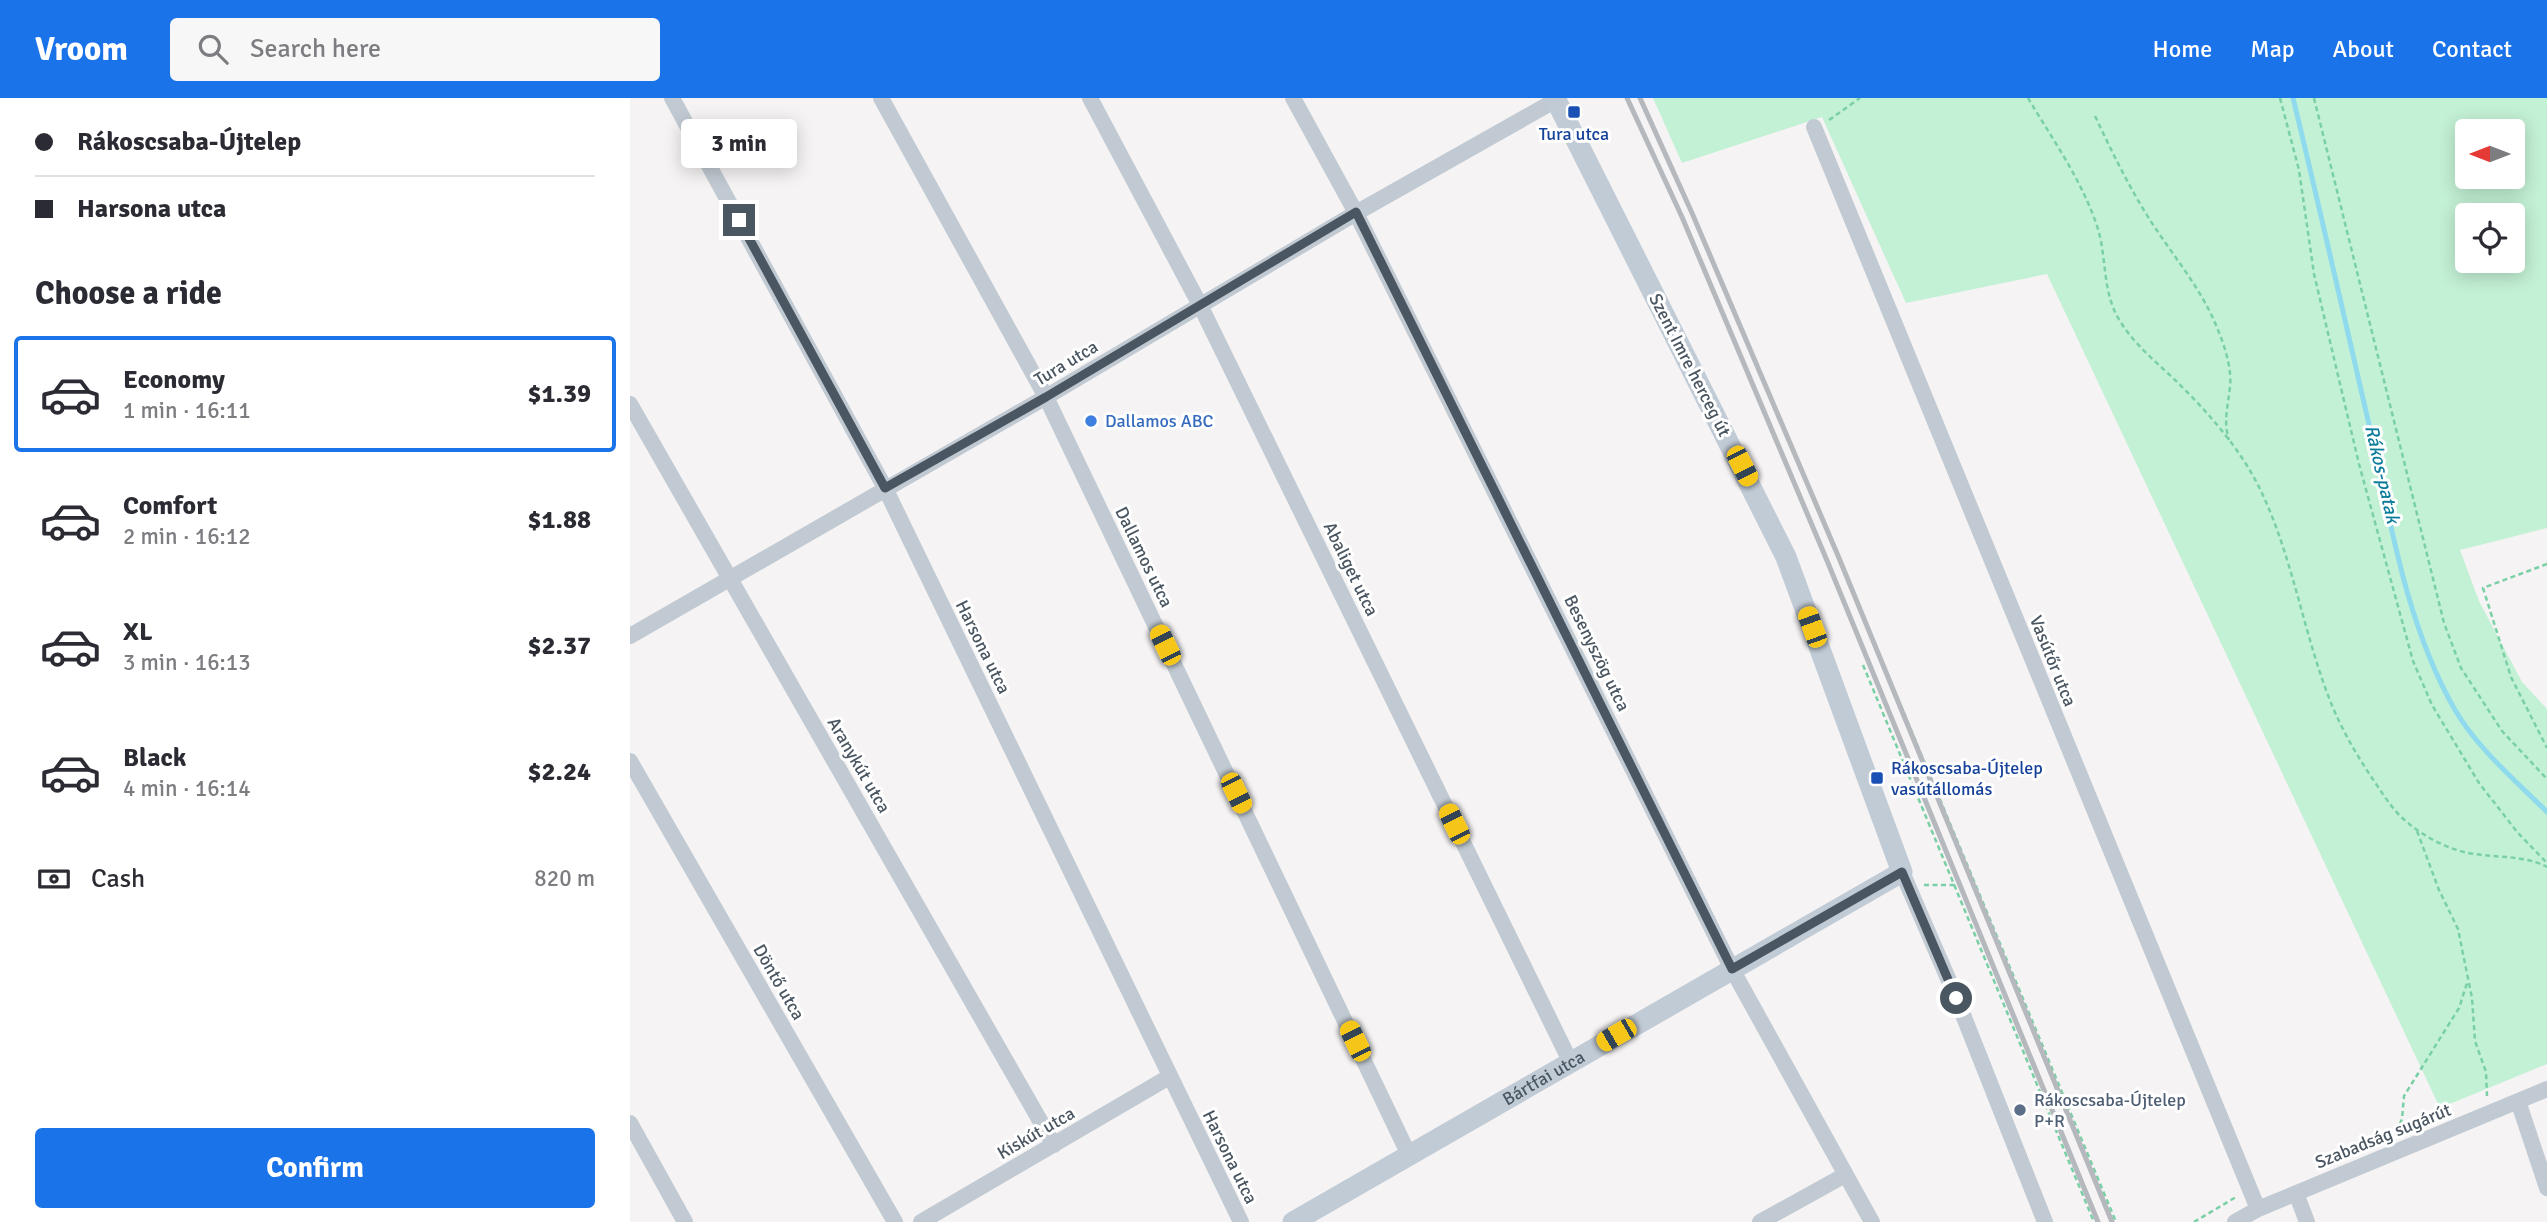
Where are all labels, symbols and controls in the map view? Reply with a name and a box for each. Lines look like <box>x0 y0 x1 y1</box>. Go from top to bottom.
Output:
search box <box>170 18 660 81</box>
text: Vroom <box>35 29 128 70</box>
icon: search <box>194 30 232 68</box>
text: Search here <box>250 33 381 65</box>
text: Home <box>2152 34 2212 64</box>
text: Map <box>2250 34 2295 64</box>
text: About <box>2333 34 2394 64</box>
text: Contact <box>2432 34 2512 64</box>
marker: Tura utca <box>1566 104 1582 120</box>
callout: 3 min <box>681 118 797 167</box>
north arrow <box>2455 119 2525 189</box>
map controls <box>2455 119 2525 273</box>
place label: Tura utca <box>1539 123 1609 145</box>
text: Rákoscsaba-Újtelep <box>77 126 301 158</box>
text: 3 min <box>711 129 767 158</box>
text: Harsona utca <box>77 193 226 225</box>
button: locate <box>2455 203 2525 273</box>
route end <box>723 204 755 236</box>
text: Choose a ride <box>35 274 222 313</box>
street label: Szent Imre herceg út <box>1644 290 1736 440</box>
street label: Tura utca <box>1030 335 1102 391</box>
icon: car <box>39 363 102 426</box>
text: Economy <box>123 364 225 396</box>
text: $1.39 <box>527 378 591 410</box>
text: 1 min · 16:11 <box>123 396 251 425</box>
place label: Dallamos ABC <box>1105 410 1213 432</box>
marker: Dallamos ABC <box>1083 413 1099 429</box>
water label: Rákos-patak <box>2359 422 2405 527</box>
car <box>1724 443 1761 489</box>
icon: car <box>39 489 102 552</box>
text: Comfort <box>123 490 217 522</box>
street label: Dallamos utca <box>1110 503 1178 611</box>
text: $1.88 <box>527 504 591 536</box>
street label: Abaliget utca <box>1319 518 1383 620</box>
text: 2 min · 16:12 <box>123 522 251 551</box>
street label: Besenyszög utca <box>1559 591 1635 715</box>
street label: Harsona utca <box>951 597 1015 697</box>
car <box>1795 604 1830 650</box>
street label: Vasútőr utca <box>2025 612 2081 710</box>
icon: car <box>39 615 102 678</box>
text: XL <box>123 616 153 648</box>
car <box>1147 622 1184 668</box>
text: $2.37 <box>527 630 591 662</box>
text: 3 min · 16:13 <box>123 648 251 677</box>
street label: Aranykút utca <box>823 713 895 817</box>
icon: car <box>39 741 102 804</box>
text: Black <box>123 742 186 774</box>
text: $2.24 <box>527 756 591 788</box>
place label: Rákoscsaba-Újtelep vasútállomás <box>1891 757 2043 800</box>
car <box>1218 770 1255 816</box>
marker: Rákoscsaba-Újtelep vasútállomás <box>1869 770 1885 786</box>
text: 4 min · 16:14 <box>123 774 251 803</box>
car <box>1436 801 1473 847</box>
icon: cash <box>35 860 73 898</box>
text: Cash <box>91 863 145 895</box>
text: 820 m <box>534 864 595 893</box>
street label: Döntő utca <box>748 940 810 1024</box>
route start <box>1940 982 1972 1014</box>
car <box>1593 1015 1640 1055</box>
car <box>1337 1018 1374 1064</box>
street label: Bártfai utca <box>1498 1046 1589 1110</box>
place label: Rákoscsaba-Újtelep P+R <box>2034 1089 2186 1132</box>
street label: Szabadság sugárút <box>2312 1099 2454 1173</box>
street label: Kiskút utca <box>993 1102 1079 1164</box>
marker: Rákoscsaba-Újtelep P+R <box>2012 1102 2028 1118</box>
street label: Harsona utca <box>1198 1107 1262 1207</box>
button: Confirm <box>35 1128 595 1208</box>

